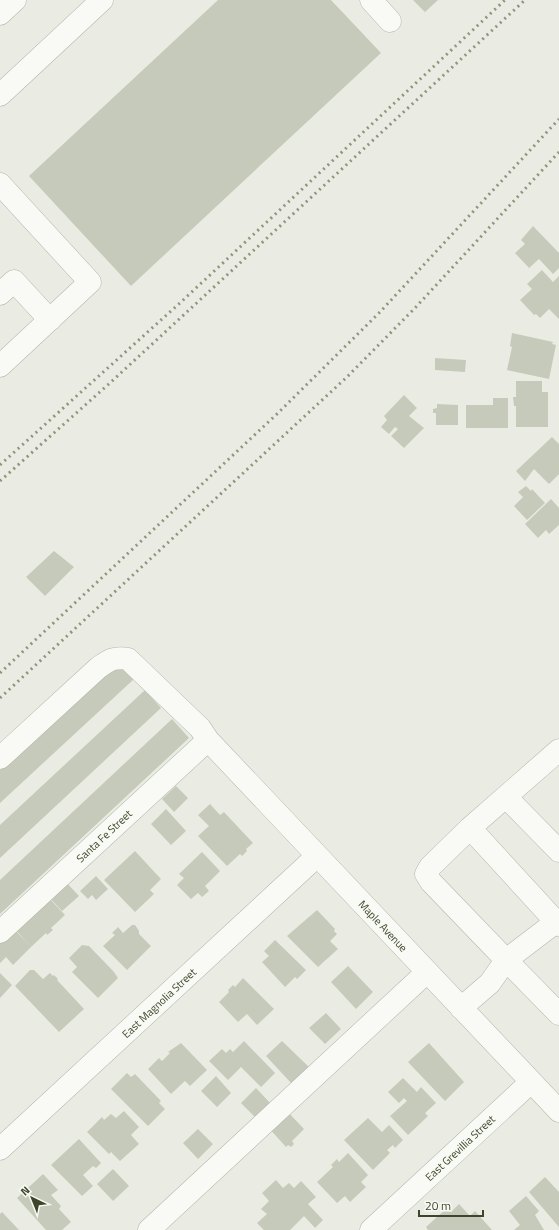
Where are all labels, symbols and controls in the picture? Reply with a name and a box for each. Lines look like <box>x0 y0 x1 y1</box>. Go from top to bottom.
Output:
street label: Santa Fe Street <box>73 806 136 866</box>
street label: Maple Avenue <box>355 897 411 956</box>
street label: East Magnolia Street <box>118 964 200 1042</box>
street label: East Grevillia Street <box>421 1111 499 1185</box>
north arrow <box>12 1178 52 1218</box>
text: N <box>17 1182 33 1199</box>
scale bar <box>419 1192 483 1218</box>
text: 20 m <box>425 1196 451 1215</box>

